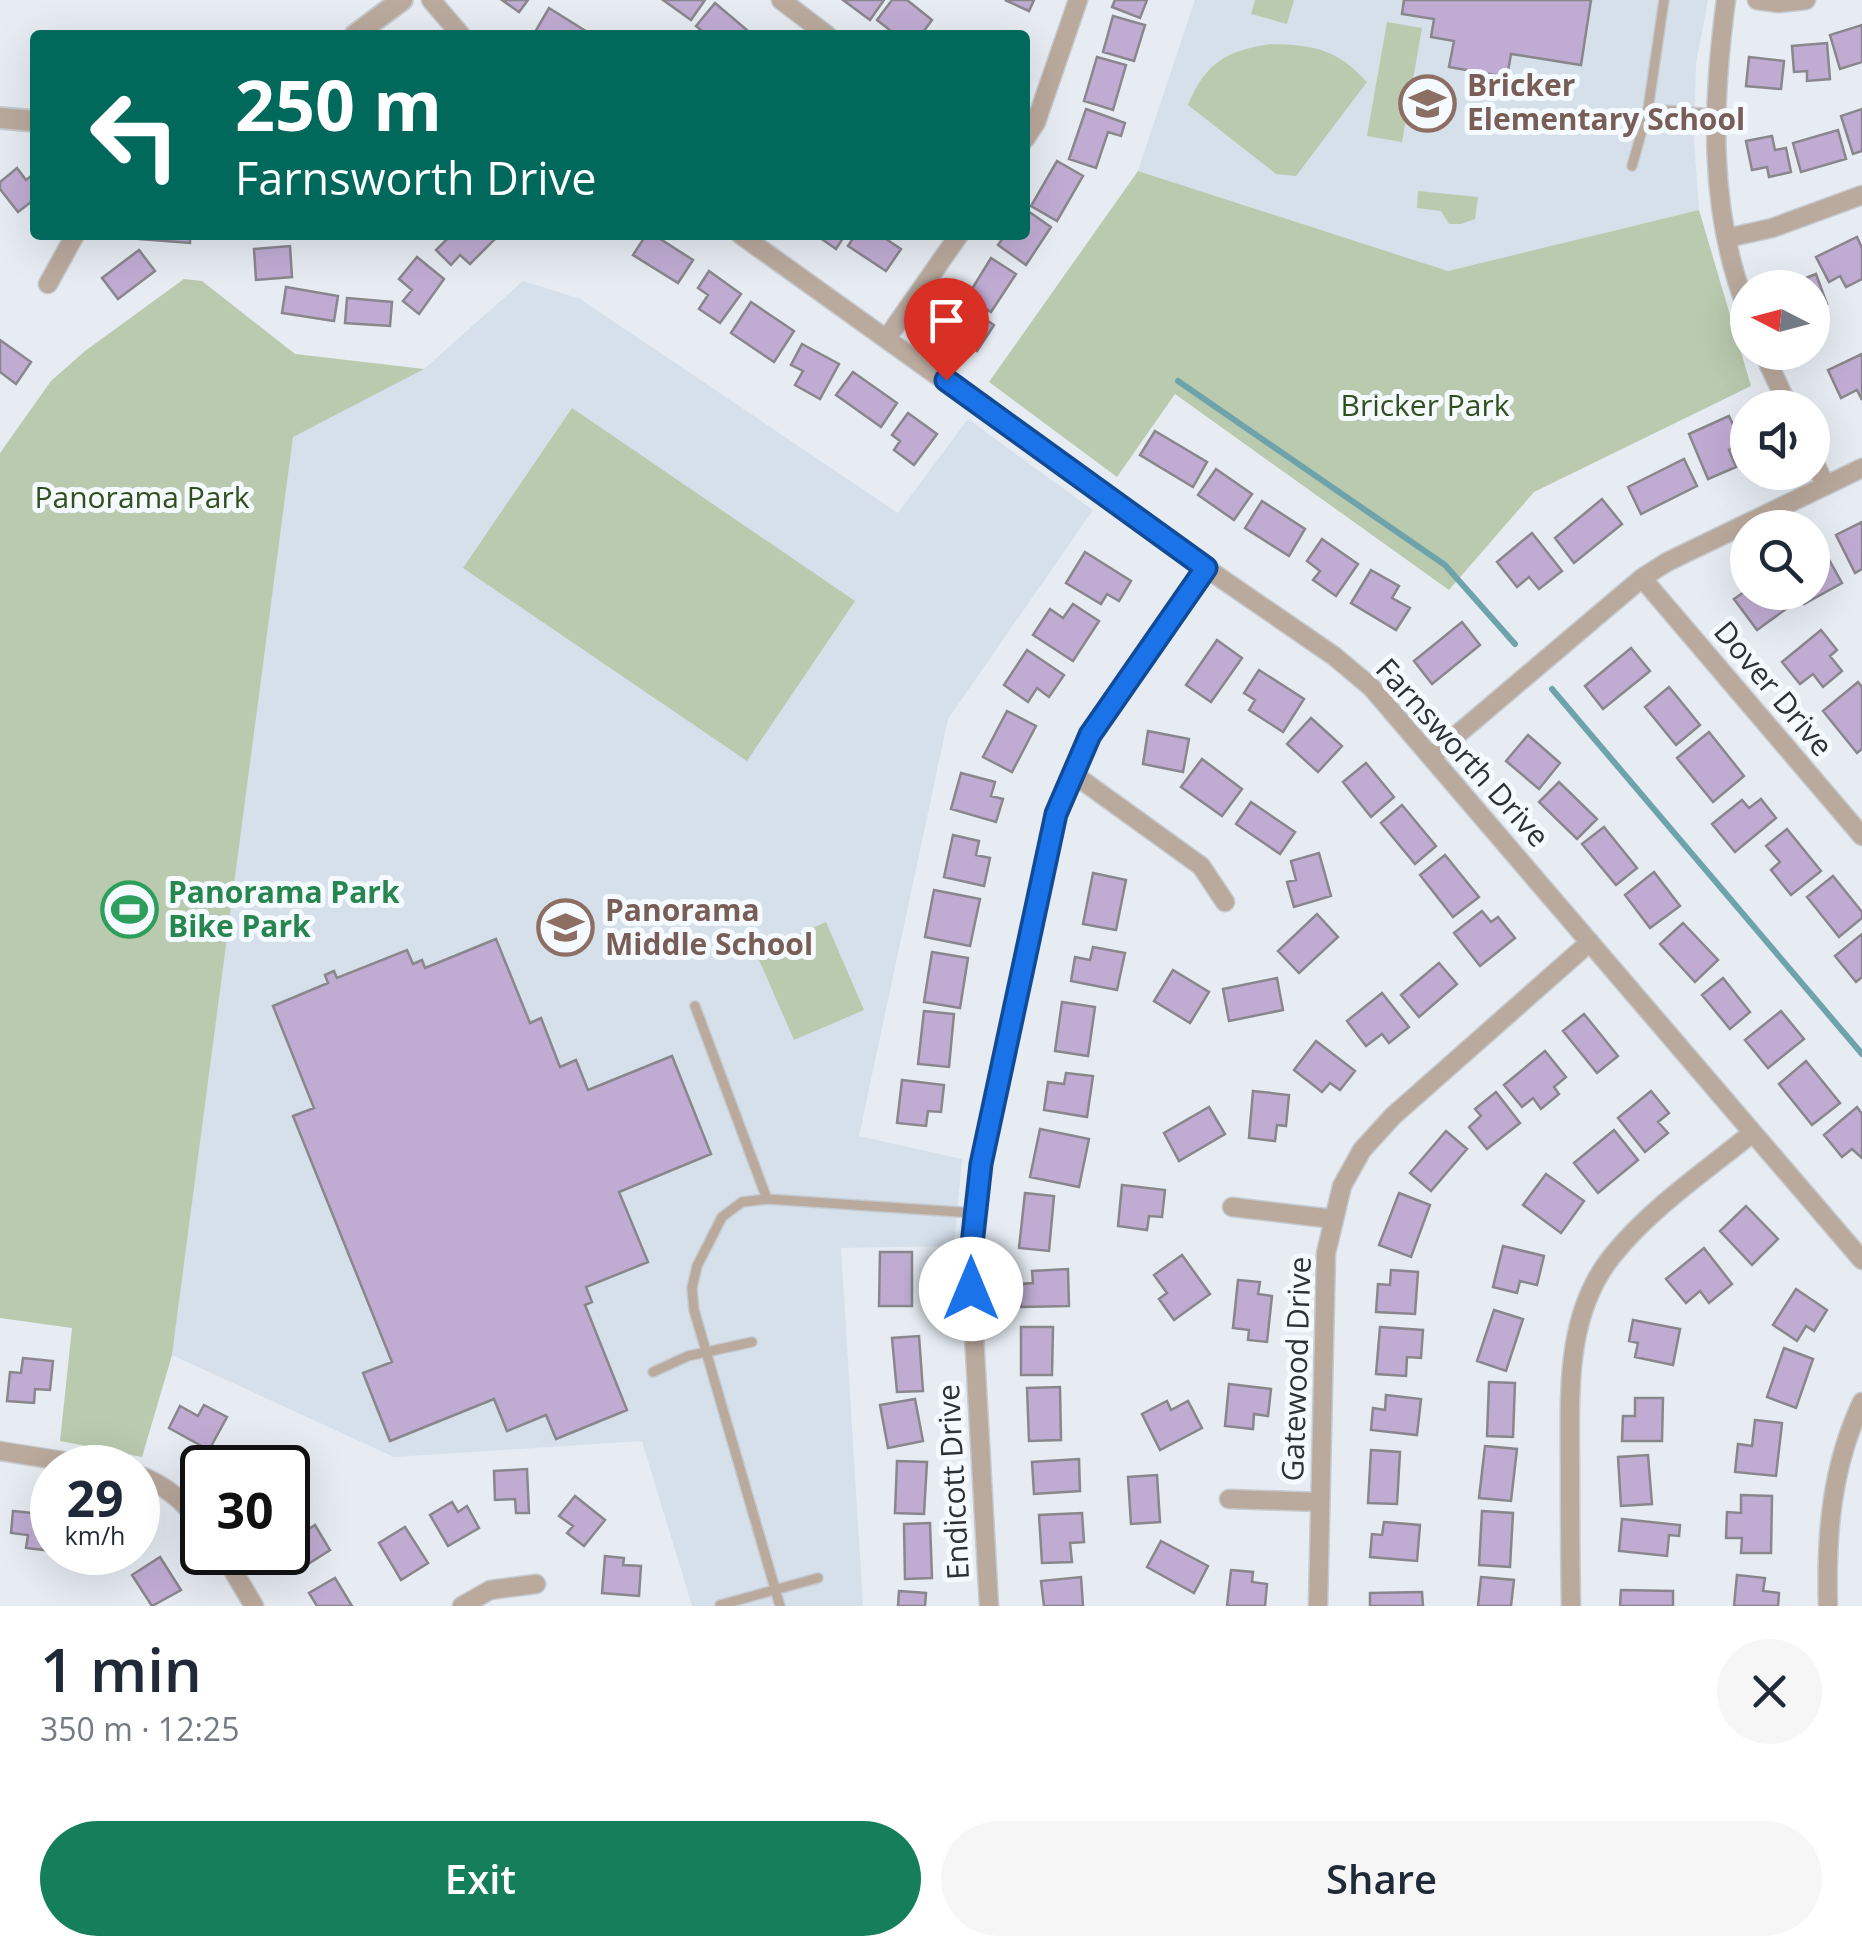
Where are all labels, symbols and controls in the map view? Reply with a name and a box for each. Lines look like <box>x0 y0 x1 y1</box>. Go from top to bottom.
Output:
text: 250 m <box>235 56 442 152</box>
place label: Bricker Elementary School <box>1467 64 1745 139</box>
icon: left <box>70 70 200 200</box>
school or university icon: Bricker Elementary School <box>1398 73 1458 133</box>
text: Farnsworth Drive <box>235 147 596 208</box>
north arrow <box>1730 270 1830 370</box>
map controls <box>1730 270 1830 610</box>
pin <box>904 278 989 381</box>
icon: arrive <box>919 293 974 348</box>
park label: Bricker Park <box>1341 384 1510 425</box>
button: sound <box>1730 390 1830 490</box>
park label: Panorama Park <box>34 476 250 517</box>
button: search <box>1730 510 1830 610</box>
street label: Dover Drive <box>1705 612 1843 764</box>
street label: Farnsworth Drive <box>1367 649 1559 855</box>
place label: Panorama Park Bike Park <box>168 871 400 946</box>
sports icon: Panorama Park Bike Park <box>99 880 159 940</box>
place label: Panorama Middle School <box>605 889 813 964</box>
school or university icon: Panorama Middle School <box>536 898 596 958</box>
position arrow <box>919 1237 1023 1341</box>
street label: Gatewood Drive <box>1271 1256 1320 1482</box>
street label: Endicott Drive <box>927 1383 978 1581</box>
speed limit sign: 30 <box>180 1445 310 1575</box>
text: 29 <box>66 1464 124 1532</box>
text: km/h <box>65 1518 125 1552</box>
text: 1 min <box>40 1628 202 1710</box>
button: close <box>1717 1639 1822 1744</box>
text: 350 m · 12:25 <box>40 1707 239 1750</box>
button: Exit <box>40 1821 921 1936</box>
button: Share <box>941 1821 1822 1936</box>

